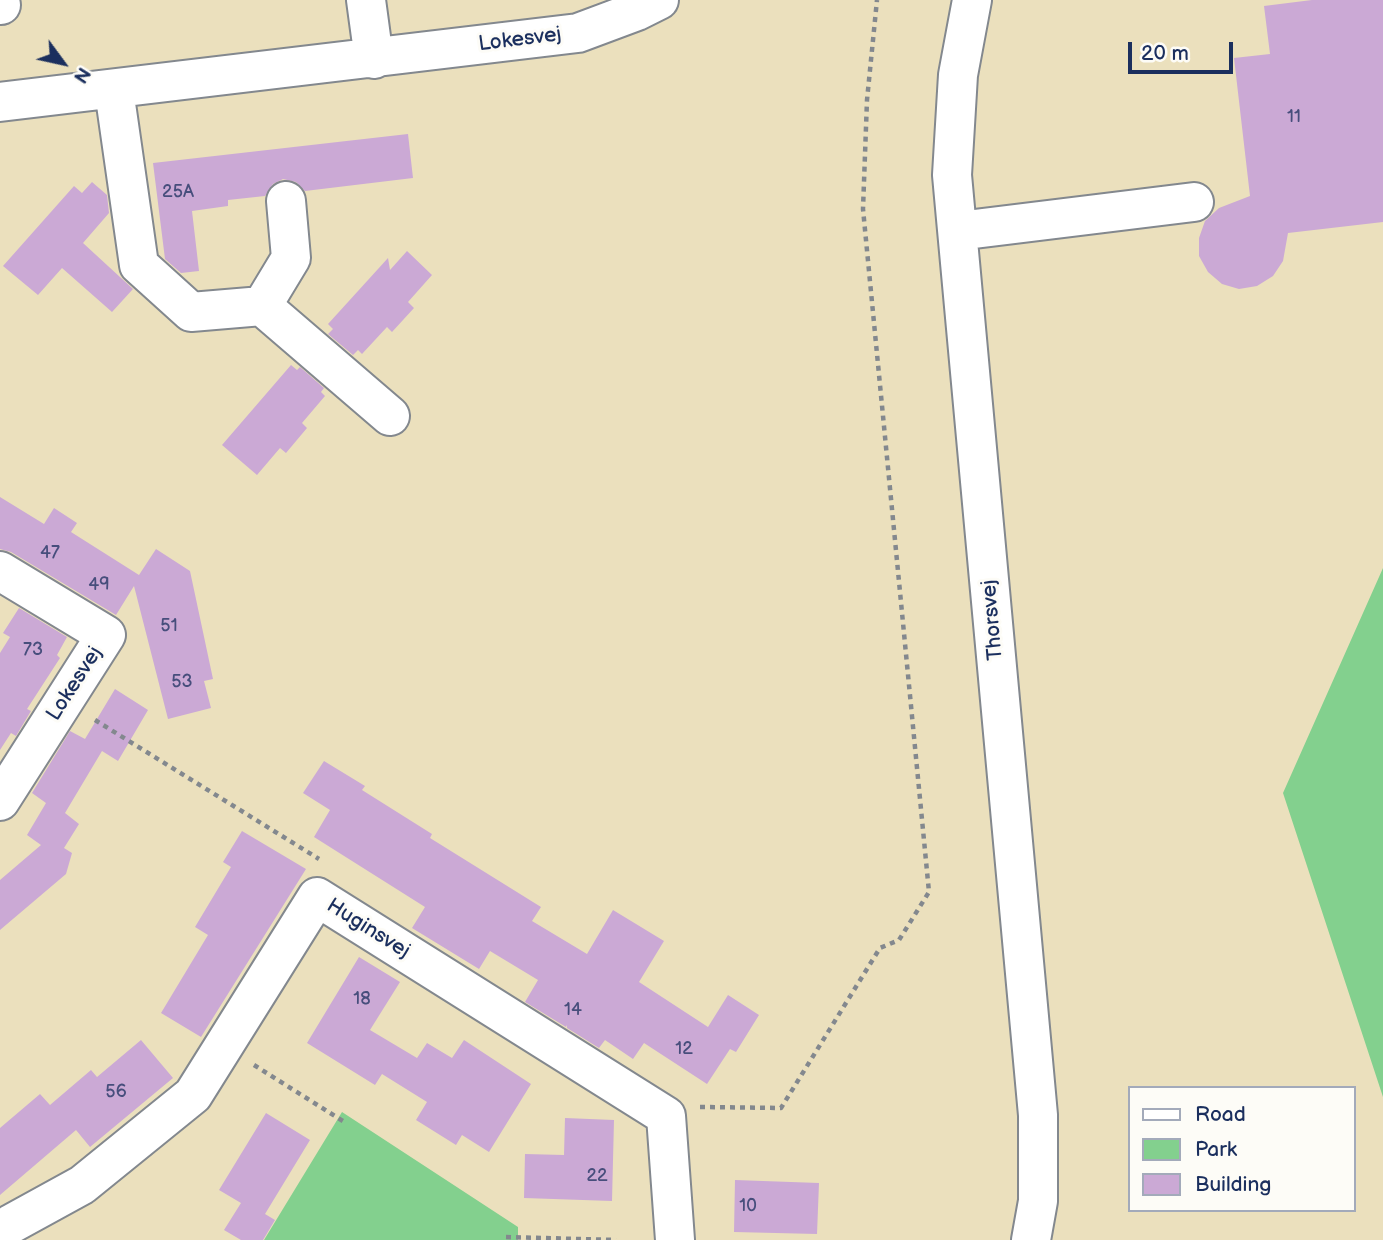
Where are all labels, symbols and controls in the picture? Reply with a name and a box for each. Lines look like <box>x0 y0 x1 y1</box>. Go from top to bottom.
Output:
street label: Lokesvej <box>477 22 563 58</box>
north arrow <box>28 28 98 98</box>
scale bar <box>1131 28 1236 72</box>
text: 20 m <box>1141 41 1189 66</box>
text: N <box>67 62 95 87</box>
house number: 11 <box>1287 106 1301 128</box>
house number: 25A <box>162 181 194 203</box>
house number: 47 <box>40 542 60 564</box>
house number: 49 <box>88 574 110 596</box>
street label: Thorsvej <box>977 579 1009 661</box>
house number: 51 <box>160 615 178 637</box>
house number: 73 <box>23 639 43 661</box>
street label: Lokesvej <box>42 642 108 726</box>
house number: 53 <box>171 671 193 693</box>
street label: Huginsvej <box>322 894 414 964</box>
house number: 18 <box>353 988 371 1010</box>
house number: 14 <box>564 999 582 1021</box>
house number: 12 <box>675 1038 693 1060</box>
house number: 56 <box>105 1081 127 1103</box>
legend <box>1128 1086 1355 1212</box>
text: Road <box>1195 1102 1246 1127</box>
text: Park <box>1195 1137 1237 1162</box>
house number: 22 <box>586 1165 608 1187</box>
text: Building <box>1195 1172 1271 1197</box>
house number: 10 <box>739 1195 757 1217</box>

